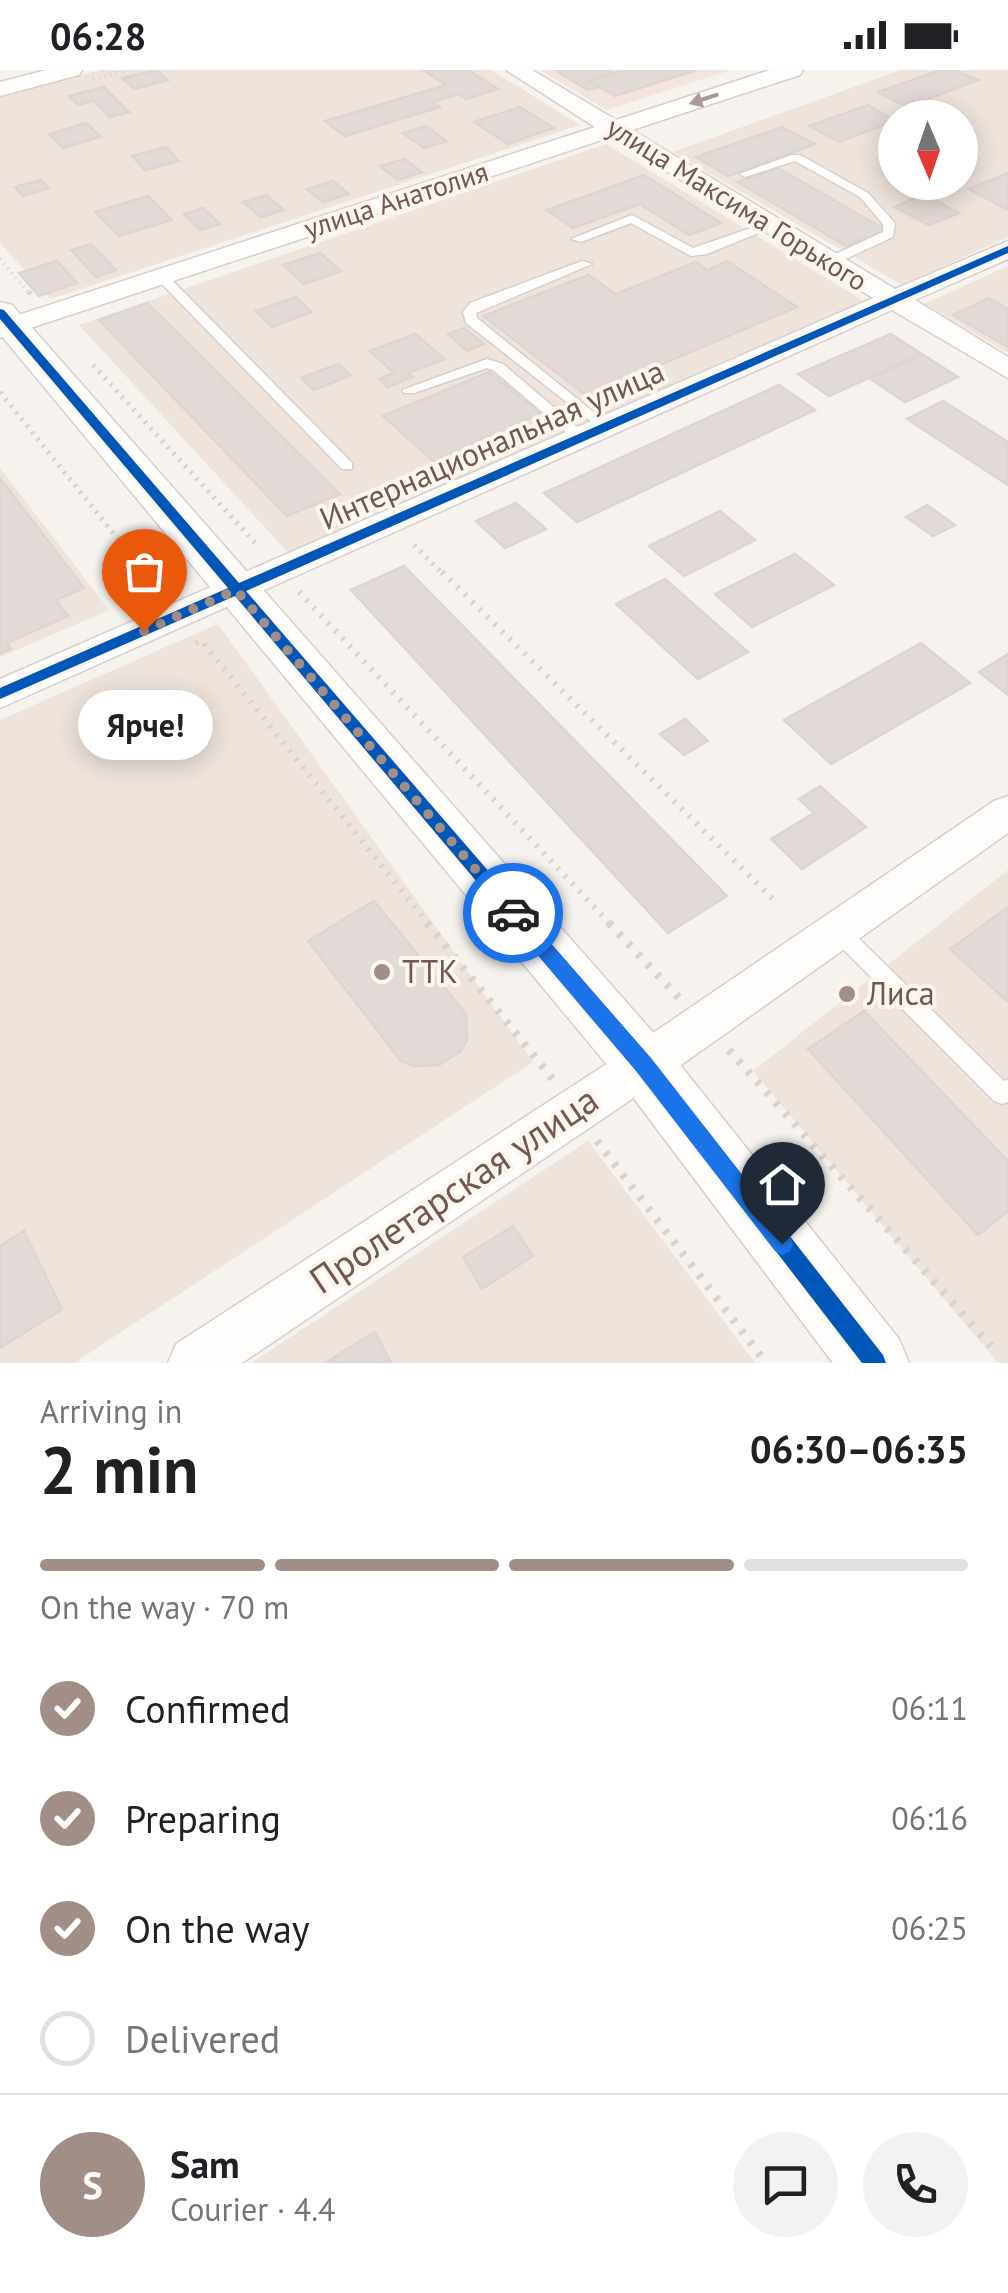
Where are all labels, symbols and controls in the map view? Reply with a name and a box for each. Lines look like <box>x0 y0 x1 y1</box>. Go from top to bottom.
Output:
text: 06:28 <box>50 11 146 60</box>
one-way arrow <box>689 93 719 108</box>
north arrow <box>878 100 978 200</box>
map controls <box>878 100 978 200</box>
street label: улица Максима Горького <box>600 108 875 299</box>
street label: улица Анатолия <box>299 152 493 247</box>
street label: Интернациональная улица <box>313 349 670 539</box>
pin <box>102 529 187 632</box>
icon: bag <box>117 544 172 599</box>
callout: Ярче! <box>76 691 212 761</box>
text: Ярче! <box>107 704 184 746</box>
courier <box>463 863 563 963</box>
icon: car <box>486 886 541 941</box>
place label: ТТК <box>402 950 458 992</box>
marker: ТТК <box>371 961 393 983</box>
place label: Лиса <box>866 972 935 1014</box>
marker: Лиса <box>836 983 858 1005</box>
street label: Пролетарская улица <box>299 1074 607 1304</box>
pin <box>740 1142 825 1245</box>
icon: home <box>755 1157 810 1212</box>
text: Arriving in <box>40 1390 182 1432</box>
text: 06:30–06:35 <box>750 1424 968 1473</box>
text: 2 min <box>40 1427 199 1511</box>
text: On the way · 70 m <box>40 1586 289 1628</box>
icon: check <box>40 1681 95 1736</box>
text: Confirmed <box>125 1684 291 1733</box>
text: 06:11 <box>891 1687 968 1729</box>
icon: check <box>40 1791 95 1846</box>
text: Preparing <box>125 1794 281 1843</box>
text: 06:16 <box>891 1797 968 1839</box>
icon: check <box>40 1901 95 1956</box>
text: On the way <box>125 1904 310 1953</box>
text: 06:25 <box>891 1907 968 1949</box>
text: Delivered <box>125 2014 280 2063</box>
button: chat <box>733 2132 838 2237</box>
button: phone <box>863 2132 968 2237</box>
text: Sam <box>170 2139 240 2188</box>
text: S <box>82 2160 103 2209</box>
text: Courier · 4.4 <box>170 2188 336 2230</box>

